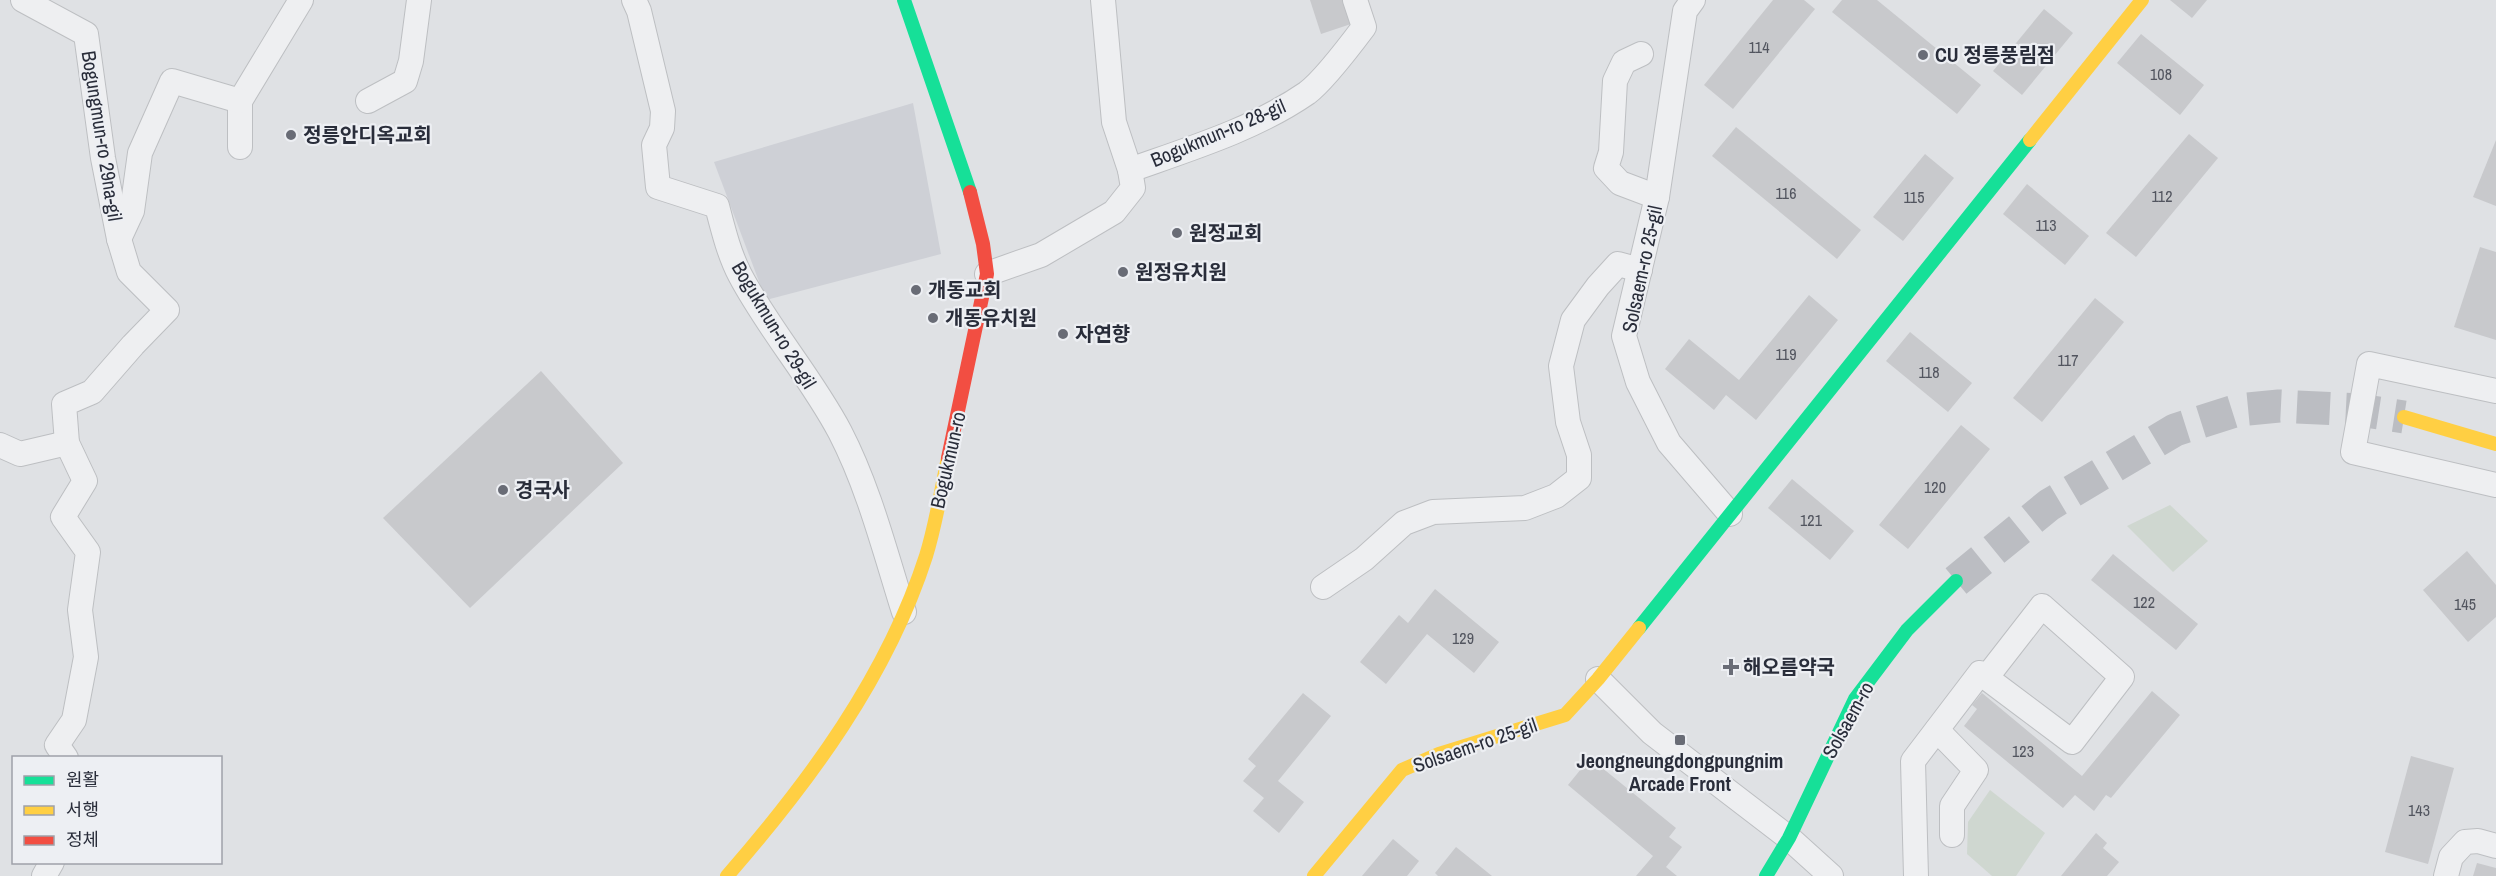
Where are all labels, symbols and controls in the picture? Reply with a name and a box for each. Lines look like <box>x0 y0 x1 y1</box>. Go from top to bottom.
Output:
house number: 114 <box>1749 36 1769 58</box>
place label: CU 정릉풍림점 <box>1935 41 2055 68</box>
marker: CU 정릉풍림점 <box>1916 48 1930 62</box>
street label: Bogungmun-ro 29na-gil <box>76 49 129 223</box>
house number: 108 <box>2150 63 2172 85</box>
street label: Bogukmun-ro 28-gil <box>1146 92 1289 173</box>
place label: 정릉안디옥교회 <box>303 121 432 148</box>
marker: 정릉안디옥교회 <box>284 128 298 142</box>
house number: 116 <box>1776 182 1796 204</box>
house number: 112 <box>2152 185 2172 207</box>
house number: 115 <box>1904 186 1924 208</box>
street label: Solsaem-ro 25-gil <box>1615 203 1668 335</box>
house number: 113 <box>2036 214 2056 236</box>
place label: 원정교회 <box>1189 219 1263 246</box>
marker: 원정교회 <box>1170 226 1184 240</box>
street label: Bogukmun-ro 29-gil <box>726 256 823 393</box>
place label: 원정유치원 <box>1135 258 1227 285</box>
marker: 원정유치원 <box>1116 265 1130 279</box>
place label: 개동교회 <box>928 276 1002 303</box>
marker: 개동교회 <box>909 283 923 297</box>
place label: 개동유치원 <box>945 304 1037 331</box>
marker: 개동유치원 <box>926 311 940 325</box>
place label: 자연향 <box>1075 320 1130 347</box>
marker: 자연향 <box>1056 327 1070 341</box>
house number: 119 <box>1776 343 1796 365</box>
house number: 117 <box>2058 349 2078 371</box>
house number: 118 <box>1919 361 1939 383</box>
street label: Bogukmun-ro <box>923 409 972 511</box>
place label: 경국사 <box>515 476 570 503</box>
house number: 120 <box>1924 476 1946 498</box>
marker: 경국사 <box>496 483 510 497</box>
house number: 121 <box>1800 509 1823 531</box>
house number: 122 <box>2133 591 2155 613</box>
house number: 145 <box>2454 593 2476 615</box>
house number: 129 <box>1452 627 1474 649</box>
place label: 해오름약국 <box>1743 653 1835 680</box>
marker: 해오름약국 <box>1724 660 1738 674</box>
street label: Solsaem-ro <box>1815 677 1880 763</box>
street label: Solsaem-ro 25-gil <box>1409 711 1540 778</box>
marker: Jeongneungdongpungnim Arcade Front <box>1673 733 1687 747</box>
house number: 123 <box>2012 740 2034 762</box>
place label: Jeongneungdongpungnim Arcade Front <box>1577 747 1783 797</box>
legend <box>12 756 222 864</box>
text: 원활 <box>66 767 99 792</box>
text: 서행 <box>66 797 99 822</box>
house number: 143 <box>2408 799 2430 821</box>
text: 정체 <box>66 827 99 852</box>

